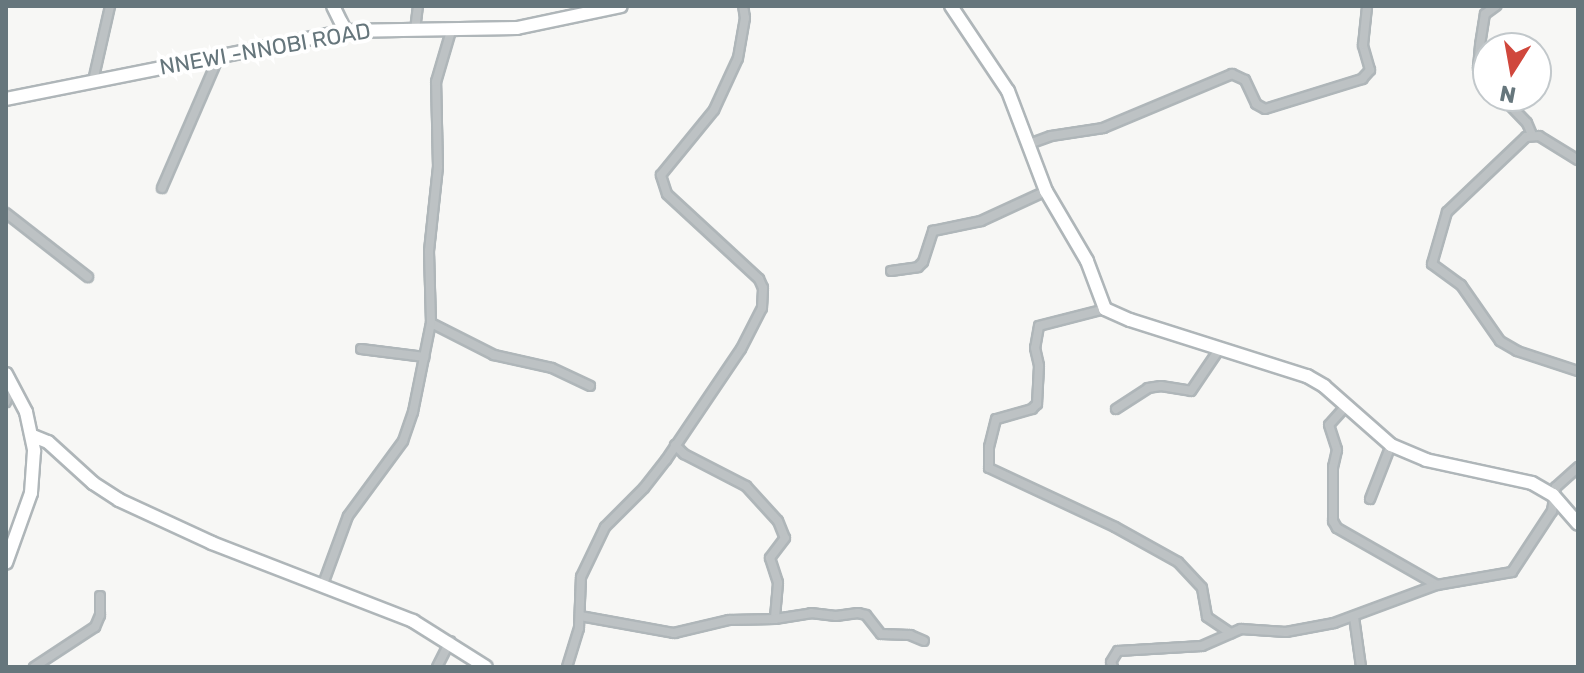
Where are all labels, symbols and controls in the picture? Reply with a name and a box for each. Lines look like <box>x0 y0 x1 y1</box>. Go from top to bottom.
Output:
street label: NNEWI -NNOBI ROAD <box>157 17 373 81</box>
north arrow <box>1472 32 1552 112</box>
text: N <box>1497 79 1518 109</box>

